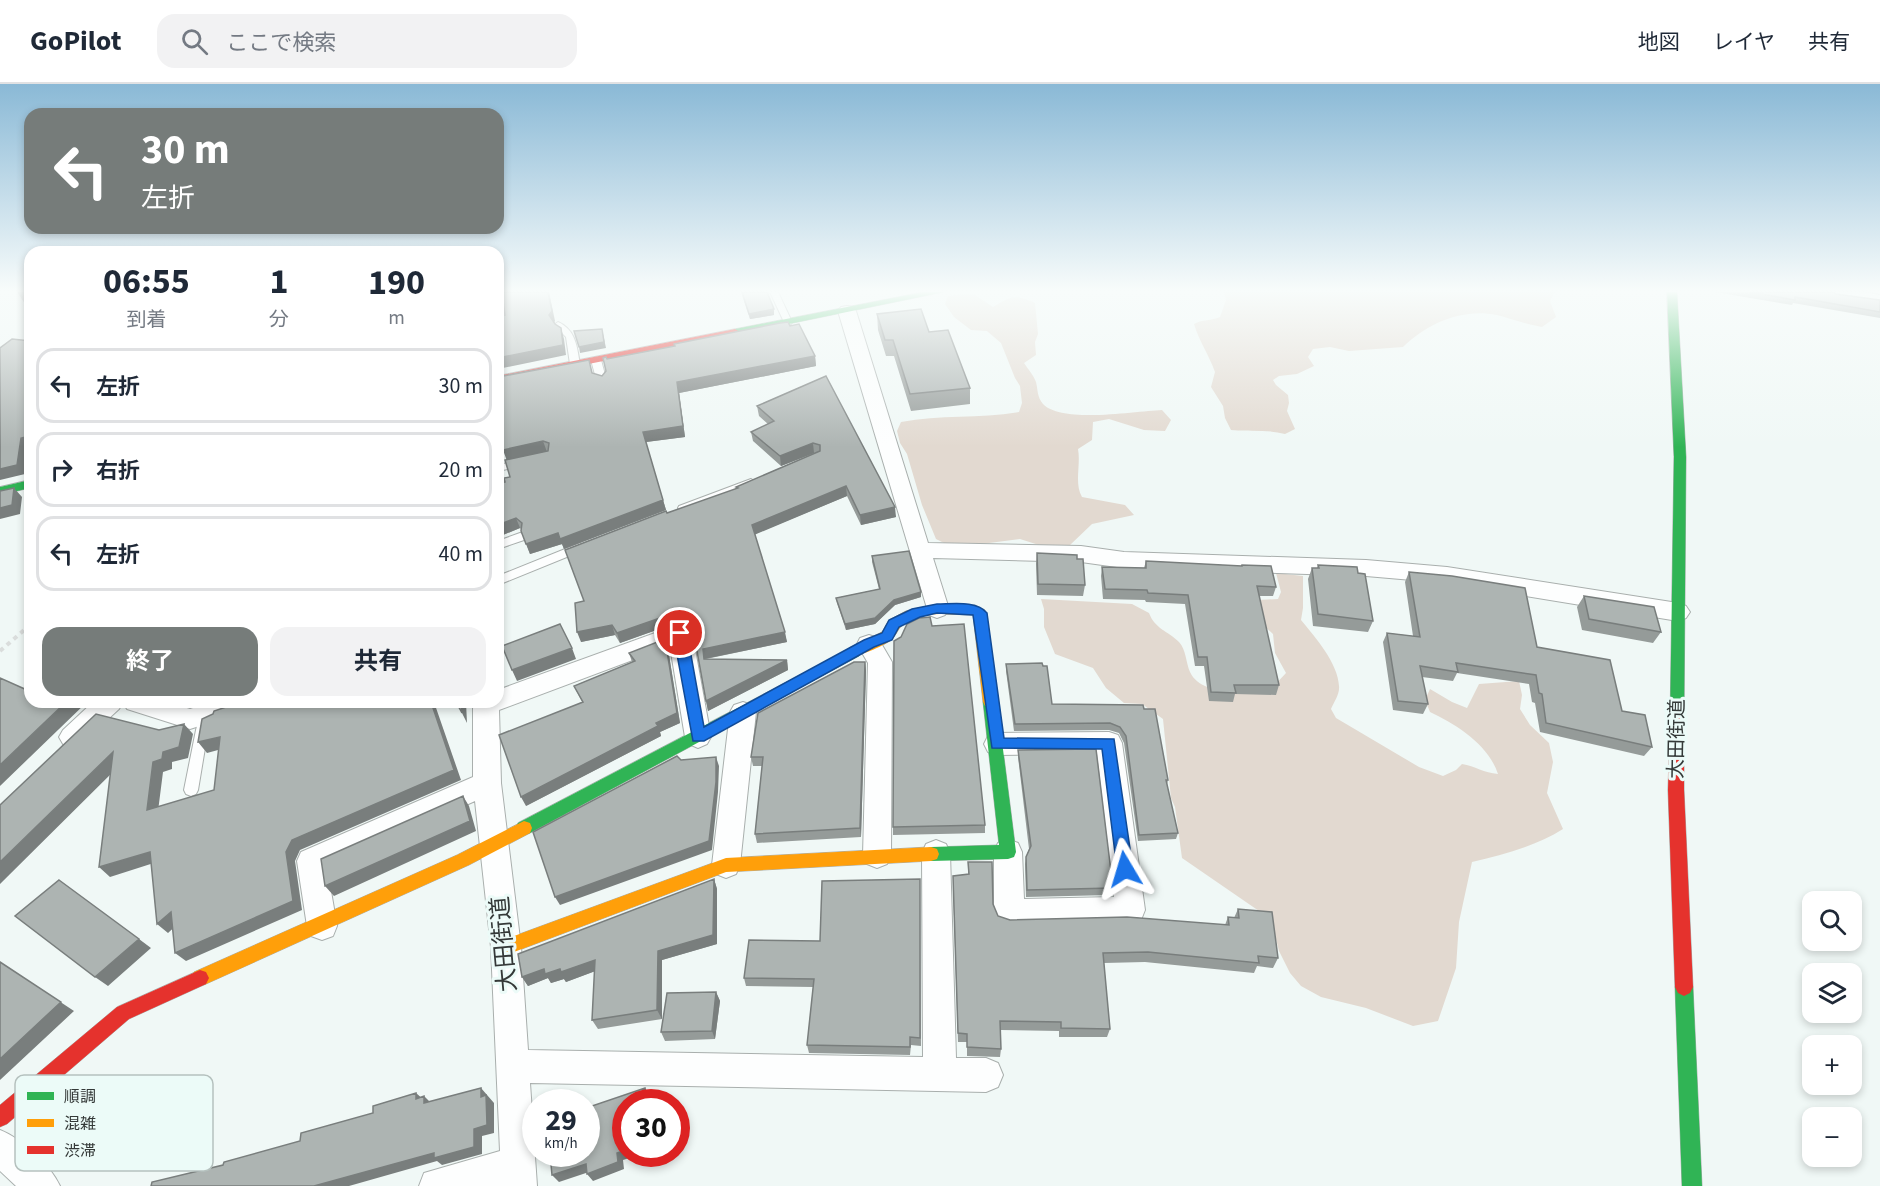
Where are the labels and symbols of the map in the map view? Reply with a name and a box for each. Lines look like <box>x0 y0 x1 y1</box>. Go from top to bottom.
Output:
pin <box>654 607 705 658</box>
street label: 大田街道 <box>1662 699 1692 779</box>
position arrow <box>1093 837 1157 901</box>
street label: 大田街道 <box>482 895 526 993</box>
legend <box>15 1075 213 1171</box>
text: 順調 <box>64 1086 96 1108</box>
speed limit sign: 30 <box>612 1089 690 1167</box>
text: 混雑 <box>64 1113 96 1135</box>
text: 渋滞 <box>64 1140 96 1162</box>

